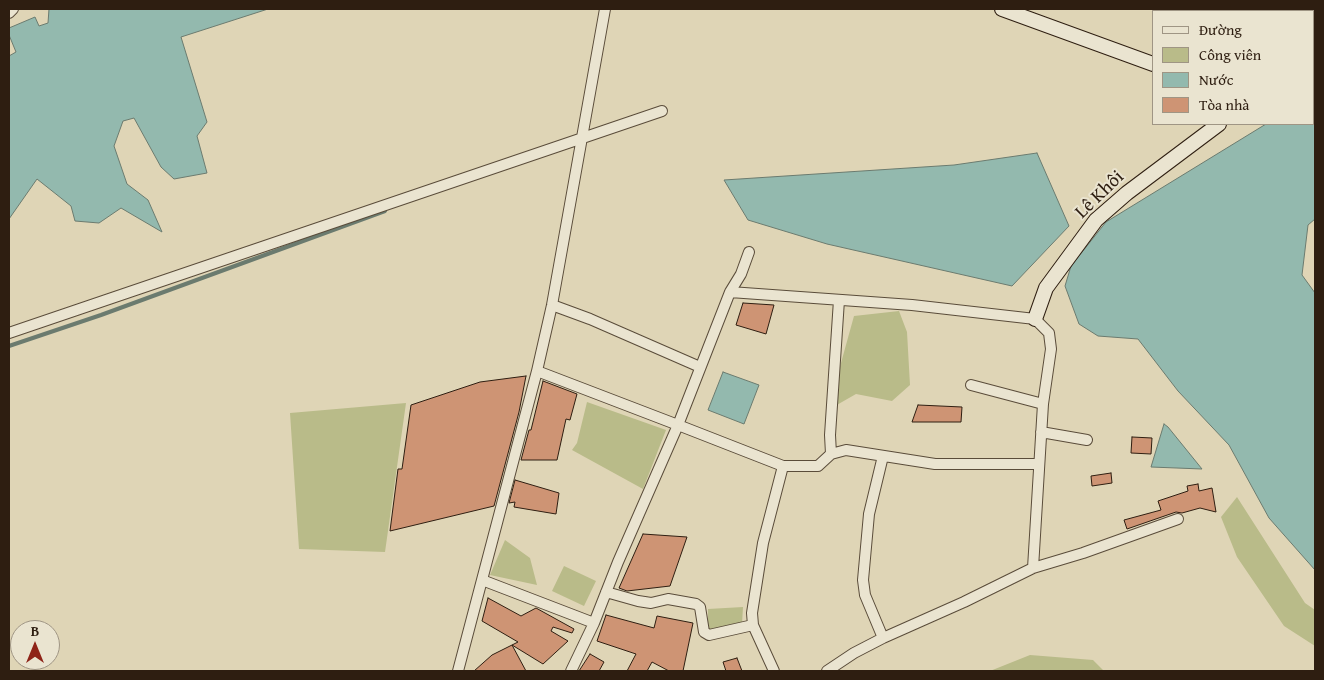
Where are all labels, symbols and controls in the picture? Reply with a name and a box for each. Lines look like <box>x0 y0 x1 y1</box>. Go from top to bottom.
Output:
legend <box>1152 10 1314 125</box>
text: Đường <box>1199 19 1242 40</box>
text: Công viên <box>1199 44 1261 65</box>
text: Nước <box>1199 69 1233 90</box>
text: Tòa nhà <box>1199 94 1249 115</box>
street label: Lê Khôi <box>1071 166 1129 224</box>
north arrow <box>10 620 60 670</box>
text: B <box>31 621 39 641</box>

